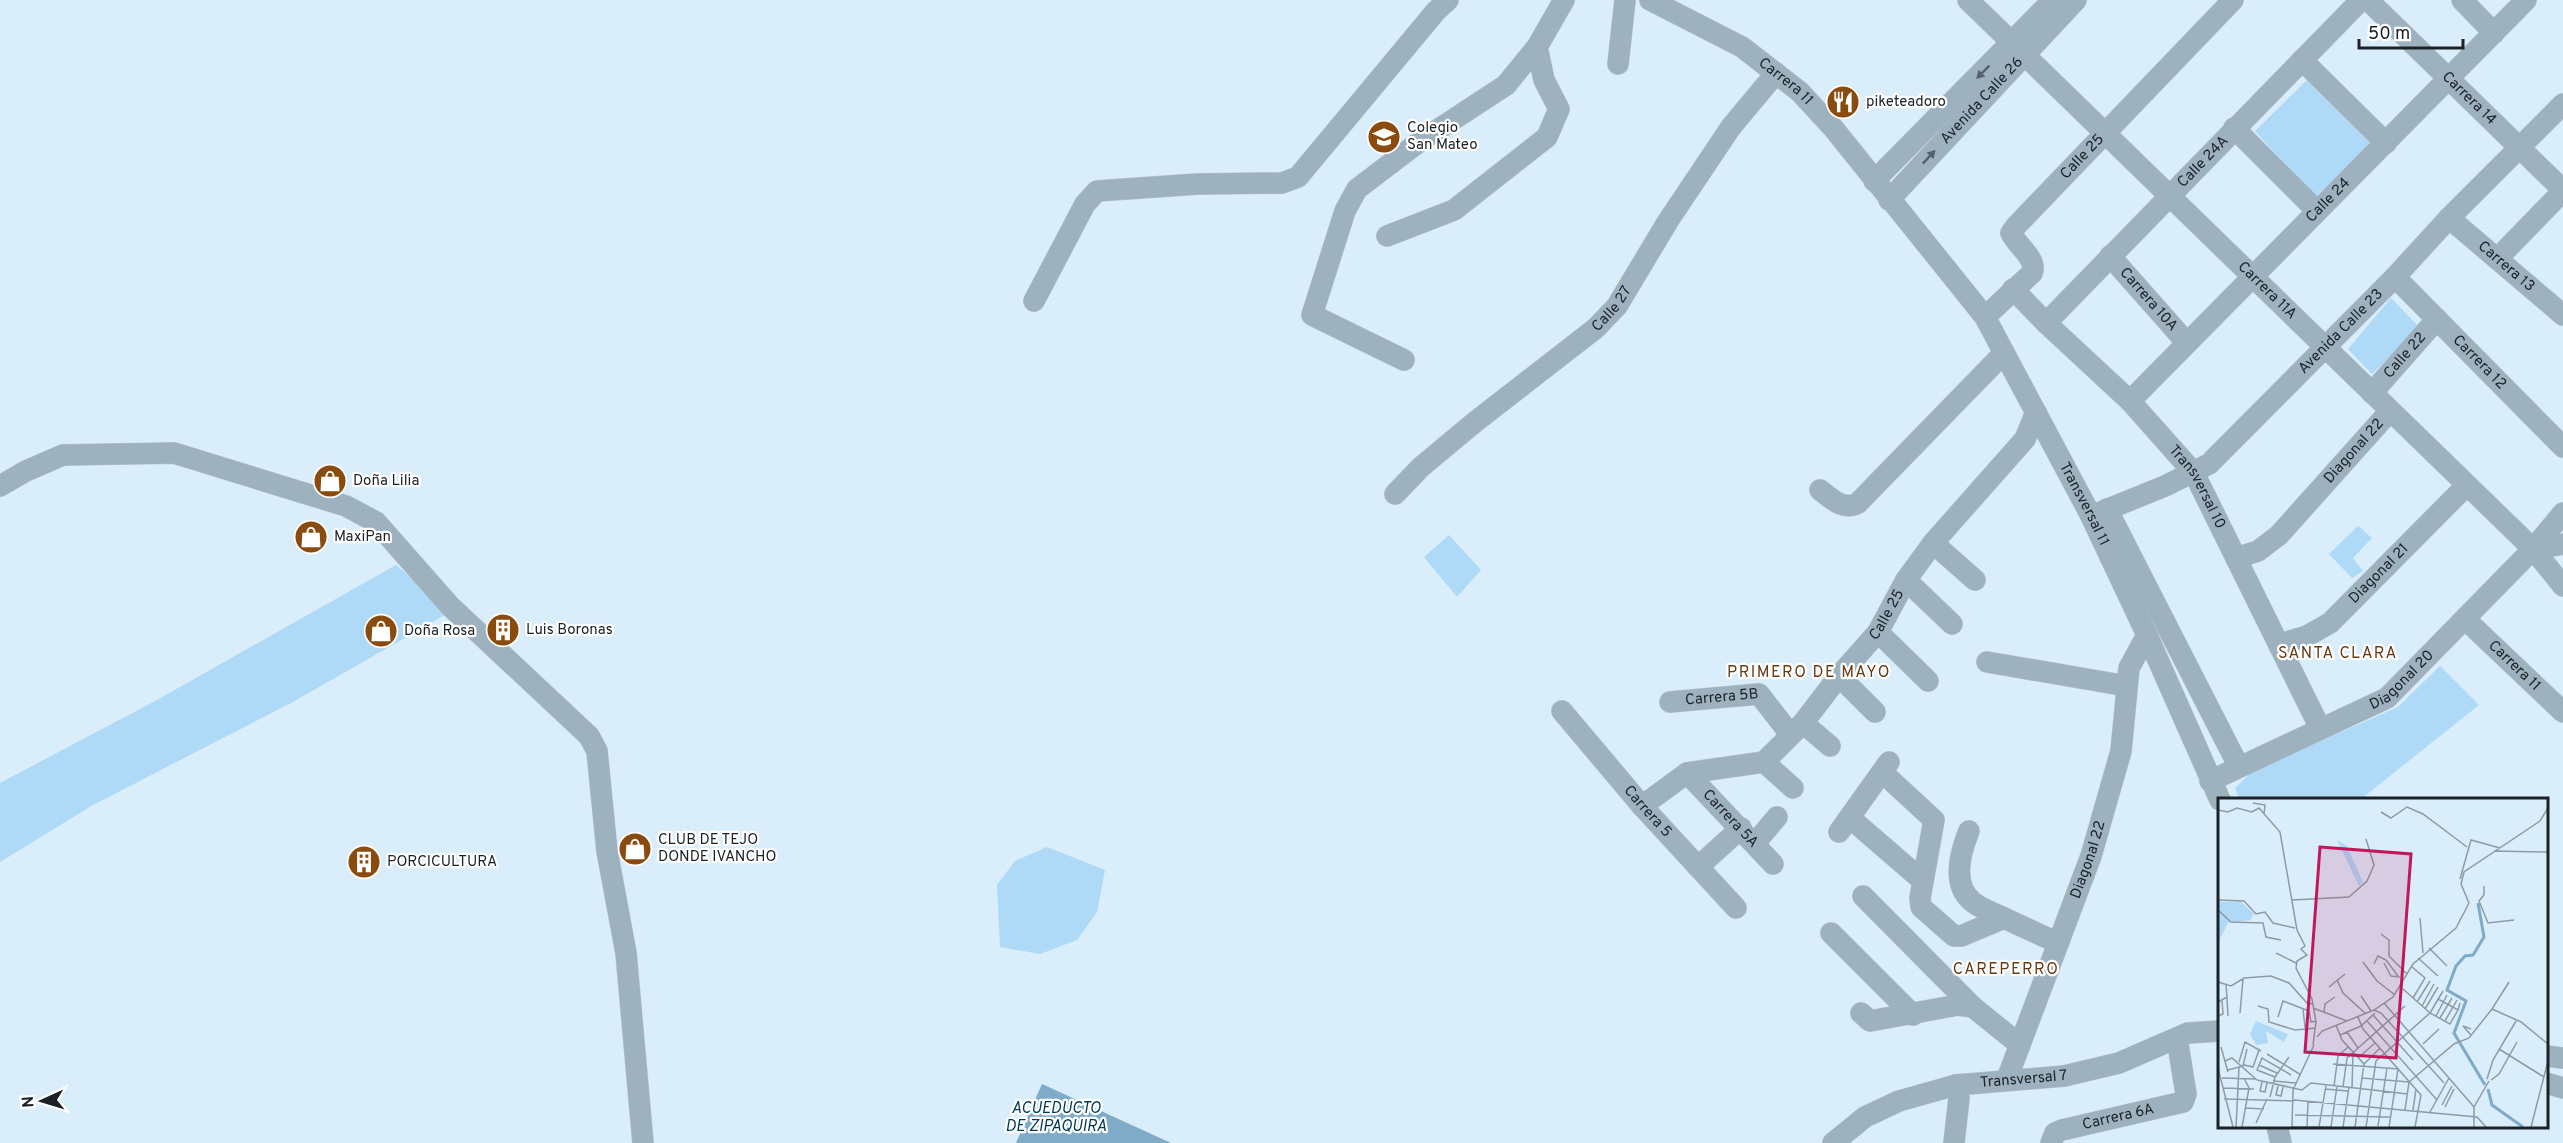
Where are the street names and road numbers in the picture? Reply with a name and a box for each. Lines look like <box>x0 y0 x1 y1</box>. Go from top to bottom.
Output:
street label: Avenida Calle 26 <box>1936 53 2027 148</box>
street label: Carrera 11 <box>1754 54 1817 109</box>
street label: Carrera 14 <box>2438 68 2500 129</box>
street label: Calle 25 <box>2056 130 2109 183</box>
street label: Calle 24A <box>2173 132 2233 192</box>
street label: Calle 24 <box>2302 174 2354 227</box>
street label: Carrera 13 <box>2474 237 2539 296</box>
street label: Carrera 11A <box>2233 258 2301 324</box>
street label: Carrera 10A <box>2115 263 2182 335</box>
street label: Calle 27 <box>1588 282 1636 336</box>
street label: Avenida Calle 23 <box>2294 285 2387 378</box>
street label: Calle 22 <box>2380 328 2430 383</box>
street label: Carrera 12 <box>2448 331 2510 394</box>
street label: Diagonal 22 <box>2320 415 2388 488</box>
street label: Transversal 10 <box>2164 441 2230 532</box>
street label: Transversal 11 <box>2055 459 2113 549</box>
street label: Diagonal 21 <box>2345 540 2413 608</box>
street label: Calle 25 <box>1865 586 1909 645</box>
street label: Carrera 11 <box>2484 636 2545 695</box>
street label: Diagonal 20 <box>2366 646 2438 714</box>
street label: Carrera 5B <box>1684 685 1759 710</box>
street label: Carrera 5 <box>1619 782 1676 842</box>
street label: Carrera 5A <box>1698 786 1762 852</box>
street label: Diagonal 22 <box>2066 819 2110 901</box>
street label: Transversal 7 <box>1979 1066 2068 1092</box>
street label: Carrera 6A <box>2080 1100 2156 1135</box>

